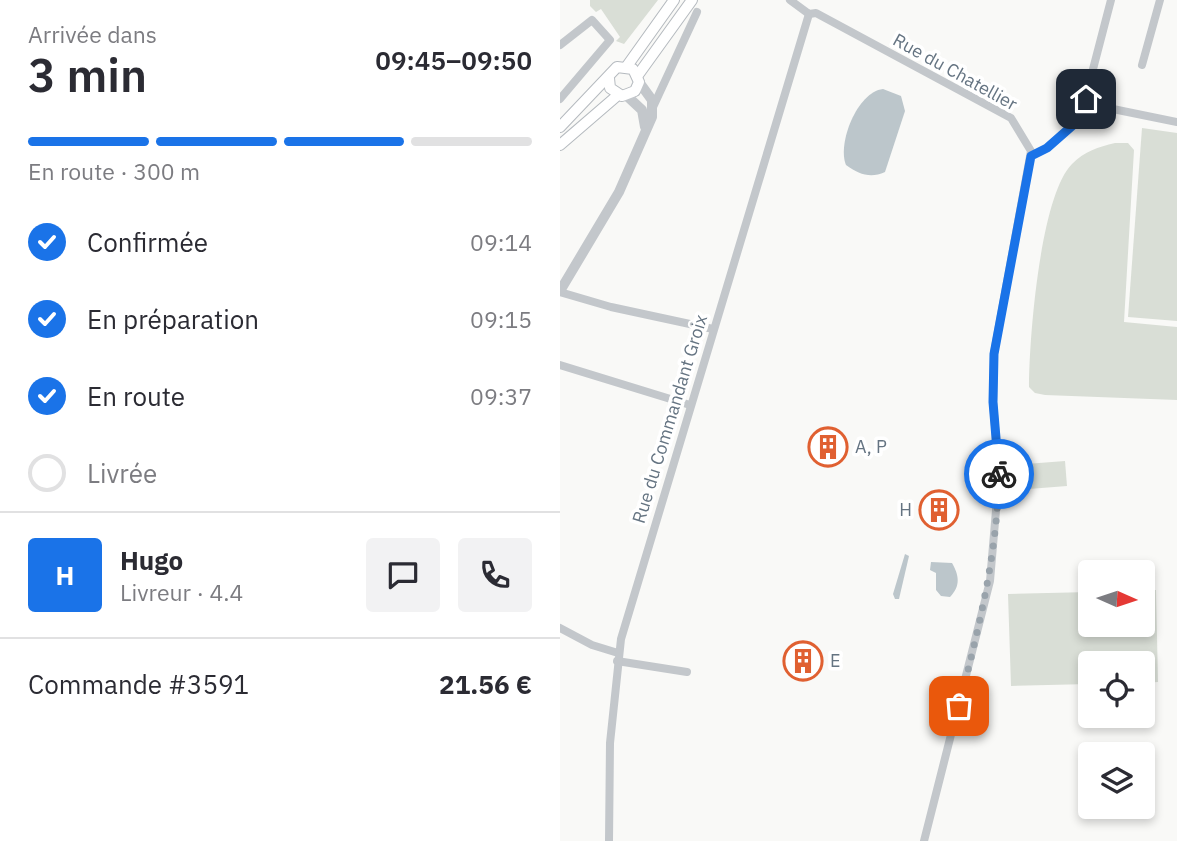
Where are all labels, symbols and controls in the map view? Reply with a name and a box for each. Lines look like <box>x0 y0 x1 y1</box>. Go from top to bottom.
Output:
text: Arrivée dans <box>28 19 157 49</box>
street label: Rue du Chatellier <box>889 28 1022 115</box>
text: 09:45–09:50 <box>375 43 532 77</box>
text: 3 min <box>28 45 147 105</box>
pin <box>1056 69 1116 129</box>
icon: home <box>1067 80 1105 118</box>
text: En route · 300 m <box>28 156 200 186</box>
icon: check <box>28 223 66 261</box>
text: Confirmée <box>87 225 208 259</box>
text: 09:14 <box>470 227 532 257</box>
icon: check <box>28 300 66 338</box>
text: En préparation <box>87 302 259 336</box>
text: 09:15 <box>470 304 532 334</box>
street label: Rue du Commandant Groix <box>627 312 712 526</box>
icon: check <box>28 377 66 415</box>
text: En route <box>87 379 185 413</box>
text: 09:37 <box>470 381 532 411</box>
building icon: A, P <box>807 426 849 468</box>
place label: A, P <box>855 435 887 458</box>
courier <box>964 439 1034 509</box>
icon: bike <box>980 455 1018 493</box>
text: Livrée <box>87 456 157 490</box>
building icon: H <box>918 489 960 531</box>
place label: H <box>899 498 912 521</box>
button: chat <box>366 538 440 612</box>
button: phone <box>458 538 532 612</box>
text: Hugo <box>120 543 183 577</box>
text: H <box>56 558 74 592</box>
north arrow <box>1078 560 1155 637</box>
map controls <box>1078 560 1155 819</box>
text: Livreur · 4.4 <box>120 577 243 607</box>
building icon: E <box>782 640 824 682</box>
place label: E <box>830 649 841 672</box>
button: locate <box>1078 651 1155 728</box>
text: Commande #3591 <box>28 667 249 701</box>
text: 21.56 € <box>439 667 532 701</box>
pin <box>929 676 989 736</box>
icon: bag <box>940 687 978 725</box>
button: layers <box>1078 742 1155 819</box>

